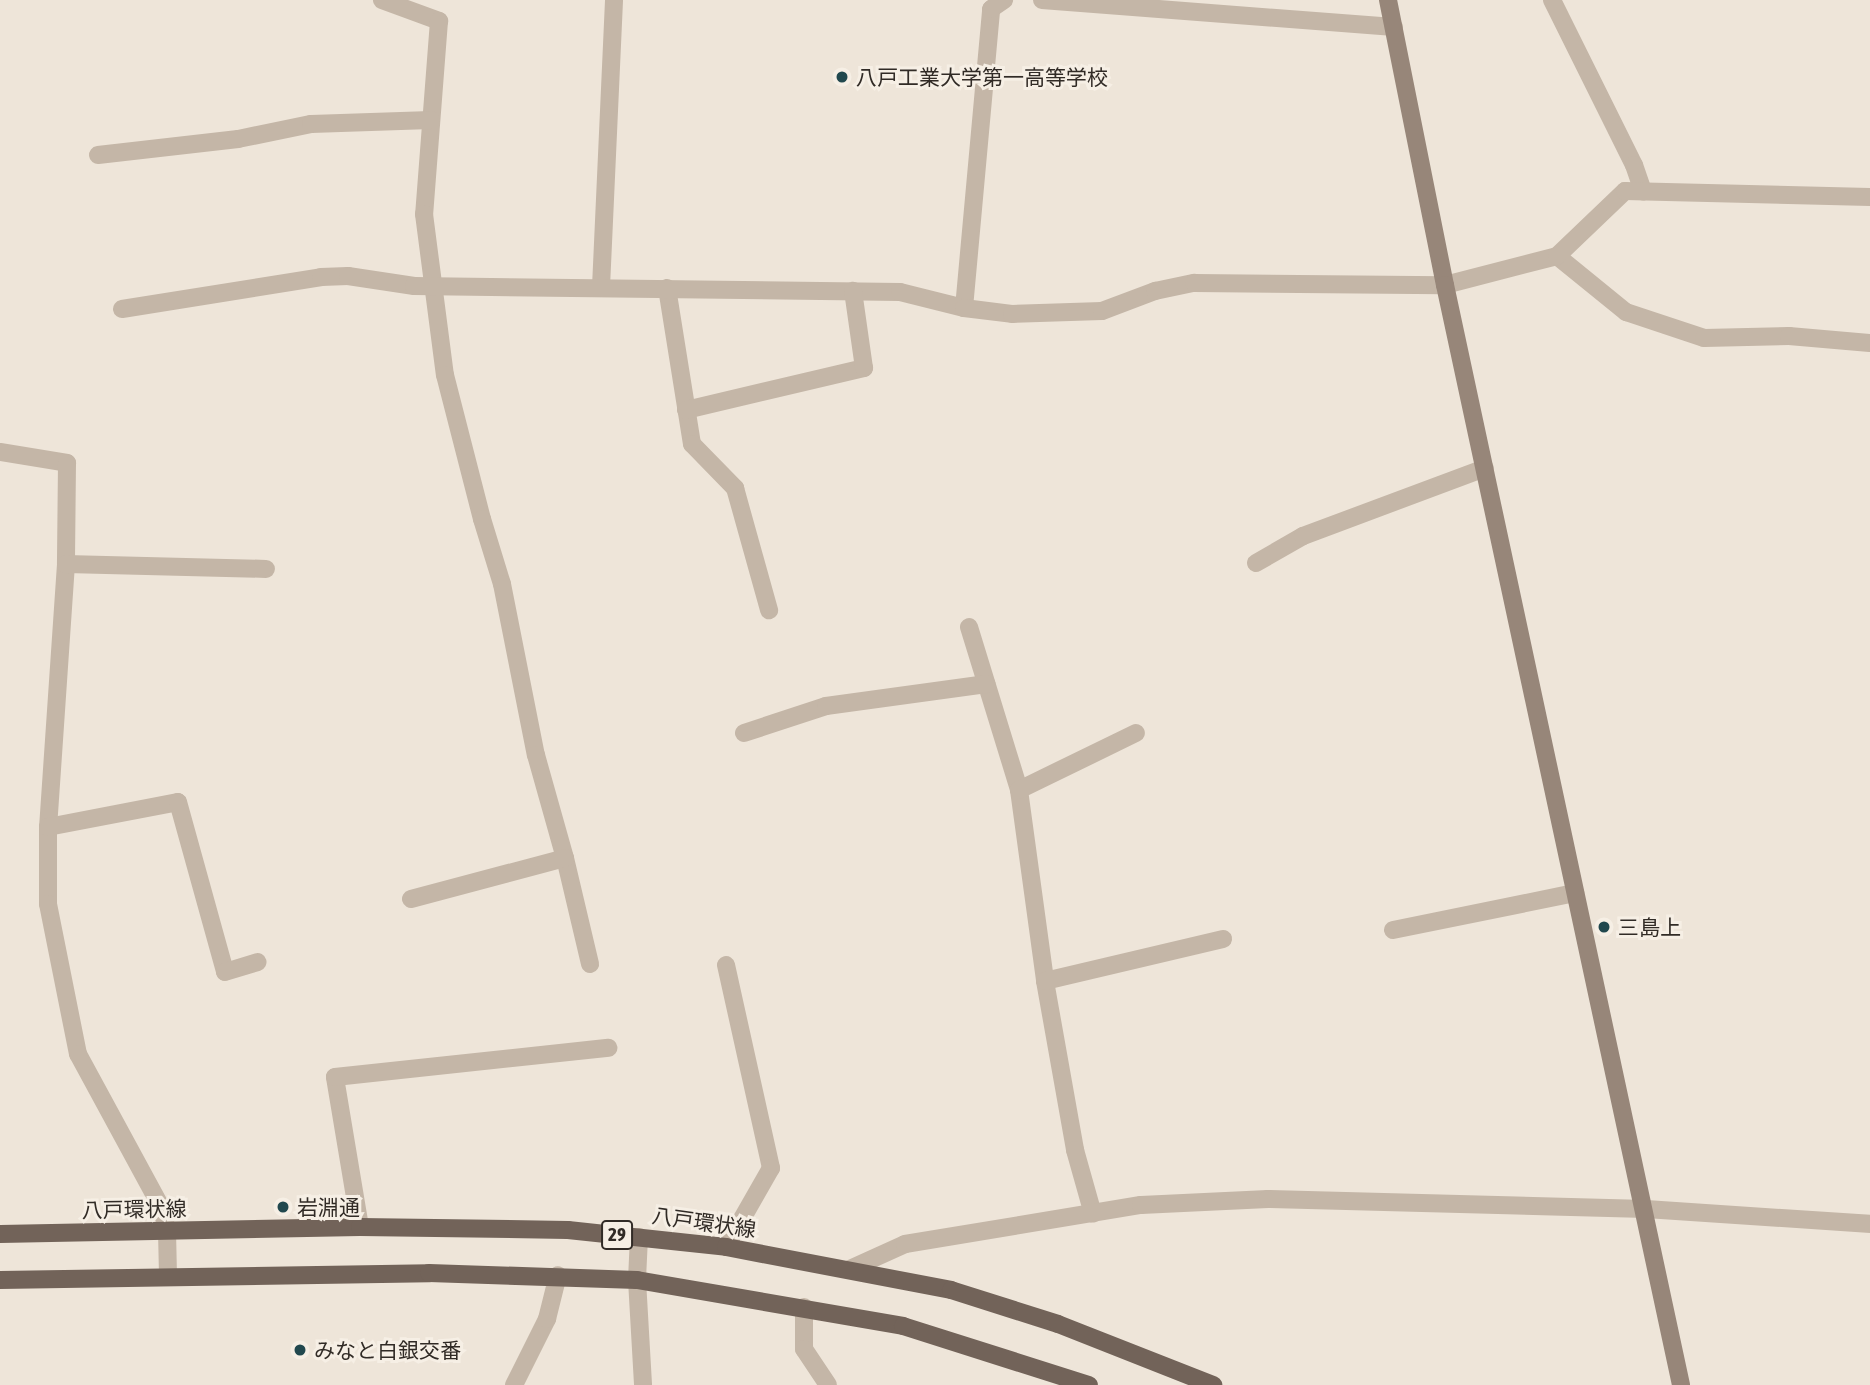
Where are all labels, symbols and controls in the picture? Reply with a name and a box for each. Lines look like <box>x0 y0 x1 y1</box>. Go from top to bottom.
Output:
place label: 八戸工業大学第一高等学校 <box>856 64 1108 90</box>
marker: 八戸工業大学第一高等学校 <box>834 69 850 85</box>
place label: 三島上 <box>1618 914 1681 940</box>
marker: 三島上 <box>1596 919 1612 935</box>
place label: 岩淵通 <box>297 1194 360 1220</box>
street label: 八戸環状線 <box>81 1195 187 1223</box>
marker: 岩淵通 <box>275 1199 291 1215</box>
street label: 八戸環状線 <box>650 1202 758 1242</box>
road number: 29 <box>600 1219 634 1250</box>
place label: みなと白銀交番 <box>314 1337 461 1363</box>
marker: みなと白銀交番 <box>292 1342 308 1358</box>

